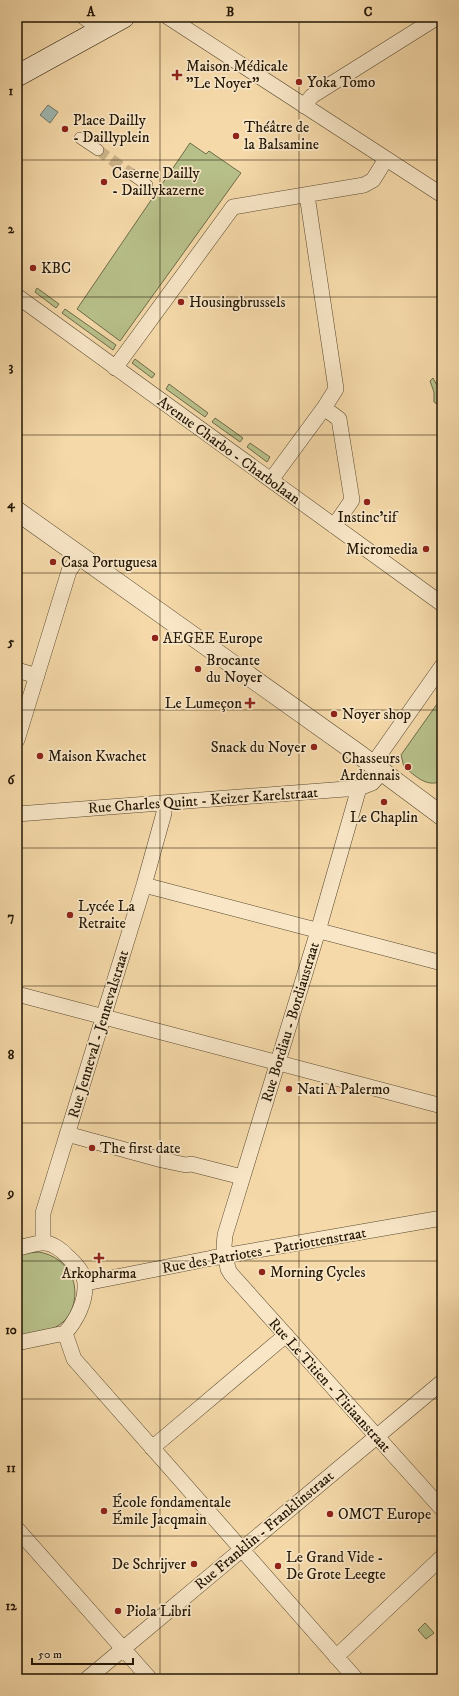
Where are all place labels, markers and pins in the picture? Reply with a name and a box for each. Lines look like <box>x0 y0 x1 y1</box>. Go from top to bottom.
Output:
place label: Maison Médicale "Le Noyer" <box>186 57 288 93</box>
marker: Maison Médicale "Le Noyer" <box>171 69 183 81</box>
place label: Yoka Tomo <box>307 73 375 92</box>
marker: Yoka Tomo <box>294 77 304 87</box>
place label: Place Dailly - Daillyplein <box>73 111 150 147</box>
place label: Théâtre de la Balsamine <box>244 118 319 154</box>
marker: Place Dailly - Daillyplein <box>60 124 70 134</box>
marker: Théâtre de la Balsamine <box>231 131 241 141</box>
place label: Caserne Dailly - Daillykazerne <box>112 164 205 200</box>
marker: Caserne Dailly - Daillykazerne <box>99 177 109 187</box>
place label: KBC <box>41 259 71 278</box>
marker: KBC <box>28 263 38 273</box>
place label: Housingbrussels <box>189 293 285 312</box>
marker: Housingbrussels <box>176 297 186 307</box>
marker: Instinc'tif <box>362 497 372 507</box>
place label: Instinc'tif <box>337 508 399 527</box>
place label: Micromedia <box>346 540 419 559</box>
marker: Micromedia <box>421 544 431 554</box>
place label: Casa Portuguesa <box>61 553 158 572</box>
marker: Casa Portuguesa <box>48 557 58 567</box>
place label: AEGEE Europe <box>163 629 263 648</box>
marker: AEGEE Europe <box>150 633 160 643</box>
place label: Brocante du Noyer <box>206 651 263 687</box>
marker: Brocante du Noyer <box>193 664 203 674</box>
place label: Le Lumeçon <box>165 694 242 713</box>
marker: Le Lumeçon <box>245 698 255 708</box>
place label: Noyer shop <box>342 705 412 724</box>
marker: Noyer shop <box>329 709 339 719</box>
place label: Snack du Noyer <box>211 738 306 757</box>
marker: Snack du Noyer <box>309 742 319 752</box>
place label: Maison Kwachet <box>48 747 147 766</box>
place label: Chasseurs Ardennais <box>340 749 400 785</box>
marker: Maison Kwachet <box>35 751 45 761</box>
marker: Chasseurs Ardennais <box>403 762 413 772</box>
marker: Le Chaplin <box>379 797 389 807</box>
place label: Le Chaplin <box>350 808 418 827</box>
place label: Lycée La Retraite <box>78 897 136 933</box>
marker: Lycée La Retraite <box>65 910 75 920</box>
place label: Nati A Palermo <box>297 1080 390 1099</box>
marker: Nati A Palermo <box>284 1084 294 1094</box>
place label: The first date <box>100 1139 181 1158</box>
marker: The first date <box>87 1143 97 1153</box>
marker: Arkopharma <box>94 1253 104 1263</box>
place label: Morning Cycles <box>270 1263 365 1282</box>
place label: Arkopharma <box>62 1264 137 1283</box>
marker: Morning Cycles <box>257 1267 267 1277</box>
place label: École fondamentale Émile Jacqmain <box>112 1493 231 1529</box>
place label: OMCT Europe <box>338 1505 431 1524</box>
marker: École fondamentale Émile Jacqmain <box>99 1506 109 1516</box>
marker: OMCT Europe <box>325 1509 335 1519</box>
place label: Le Grand Vide - De Grote Leegte <box>286 1548 386 1584</box>
place label: De Schrijver <box>112 1555 186 1574</box>
marker: De Schrijver <box>189 1559 199 1569</box>
marker: Le Grand Vide - De Grote Leegte <box>273 1561 283 1571</box>
place label: Piola Libri <box>126 1602 191 1621</box>
marker: Piola Libri <box>113 1606 123 1616</box>

